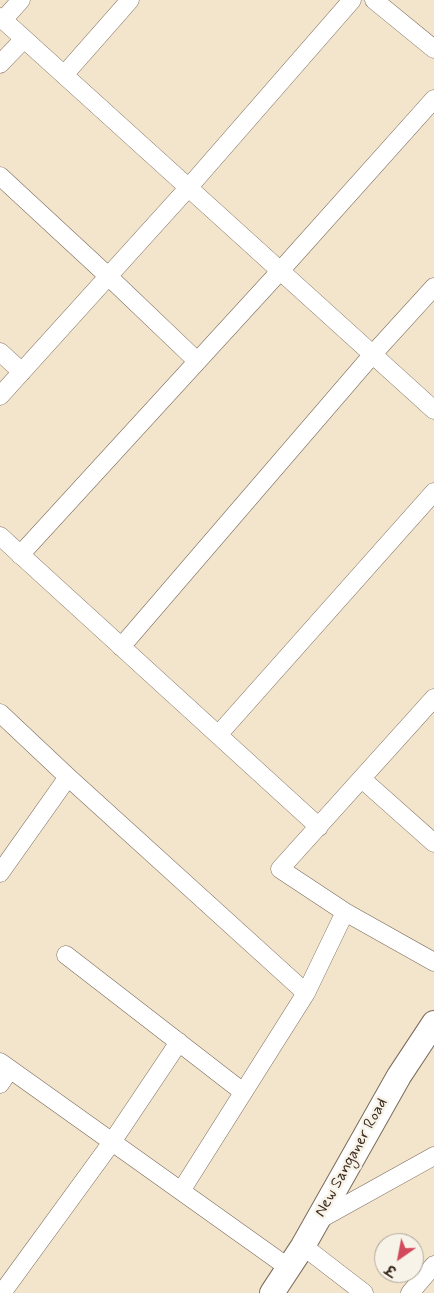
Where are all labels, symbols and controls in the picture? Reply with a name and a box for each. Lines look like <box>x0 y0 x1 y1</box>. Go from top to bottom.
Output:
street label: New Sanganer Road <box>311 1095 393 1221</box>
north arrow <box>374 1233 424 1283</box>
text: उ <box>383 1260 400 1280</box>

